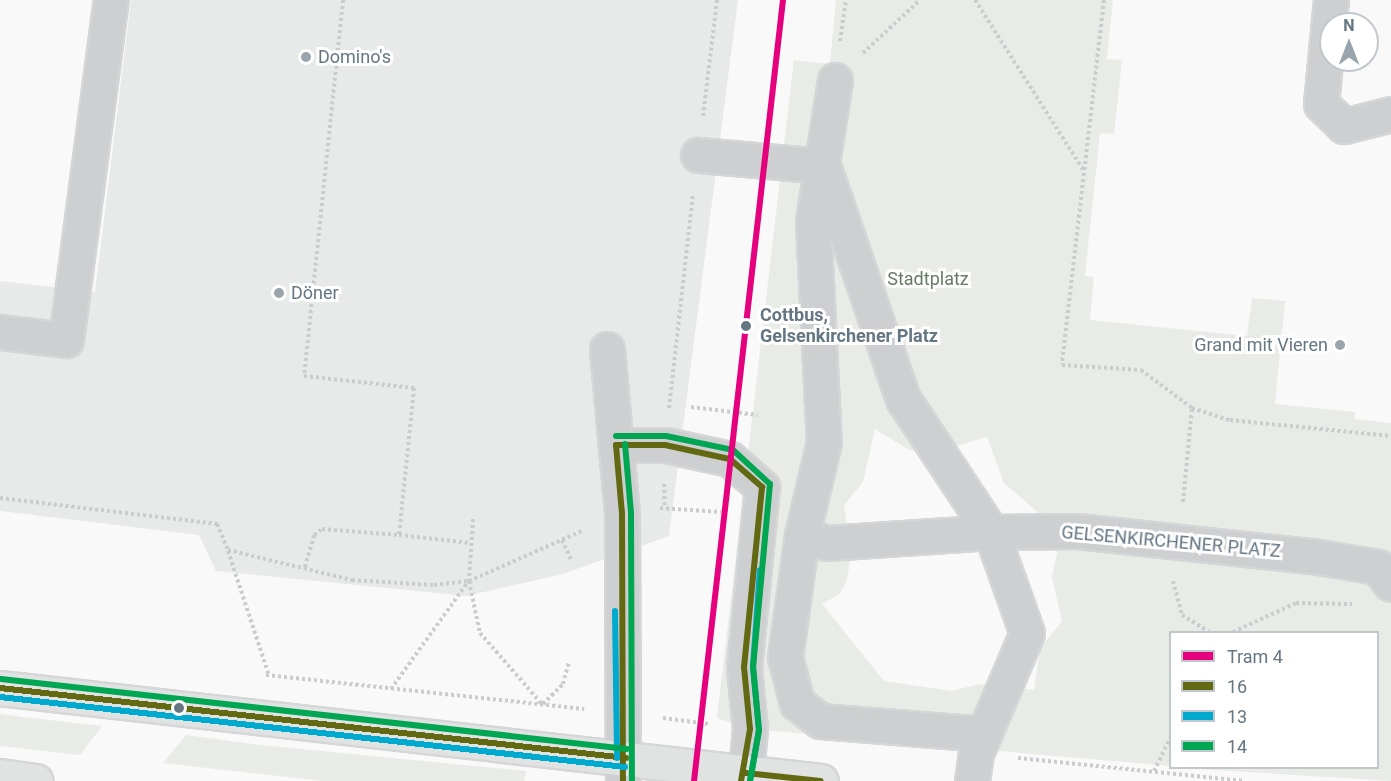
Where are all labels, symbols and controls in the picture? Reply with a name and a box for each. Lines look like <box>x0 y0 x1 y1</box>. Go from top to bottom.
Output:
north arrow <box>1319 12 1379 72</box>
text: N <box>1343 16 1355 35</box>
place label: Domino's <box>318 46 391 68</box>
marker: Domino's <box>299 50 313 64</box>
park label: Stadtplatz <box>887 268 969 290</box>
place label: Döner <box>291 282 339 304</box>
marker: Döner <box>272 286 286 300</box>
place label: Cottbus, Gelsenkirchener Platz <box>760 305 938 348</box>
marker: Cottbus, Gelsenkirchener Platz <box>737 317 755 335</box>
place label: Grand mit Vieren <box>1194 334 1328 356</box>
marker: Grand mit Vieren <box>1333 338 1347 352</box>
street label: GELSENKIRCHENER PLATZ <box>1060 522 1282 562</box>
legend <box>1169 631 1379 769</box>
text: Tram 4 <box>1227 646 1283 667</box>
text: 16 <box>1227 676 1247 697</box>
unlabelled marker <box>173 702 185 714</box>
text: 13 <box>1227 706 1247 727</box>
text: 14 <box>1227 736 1247 757</box>

